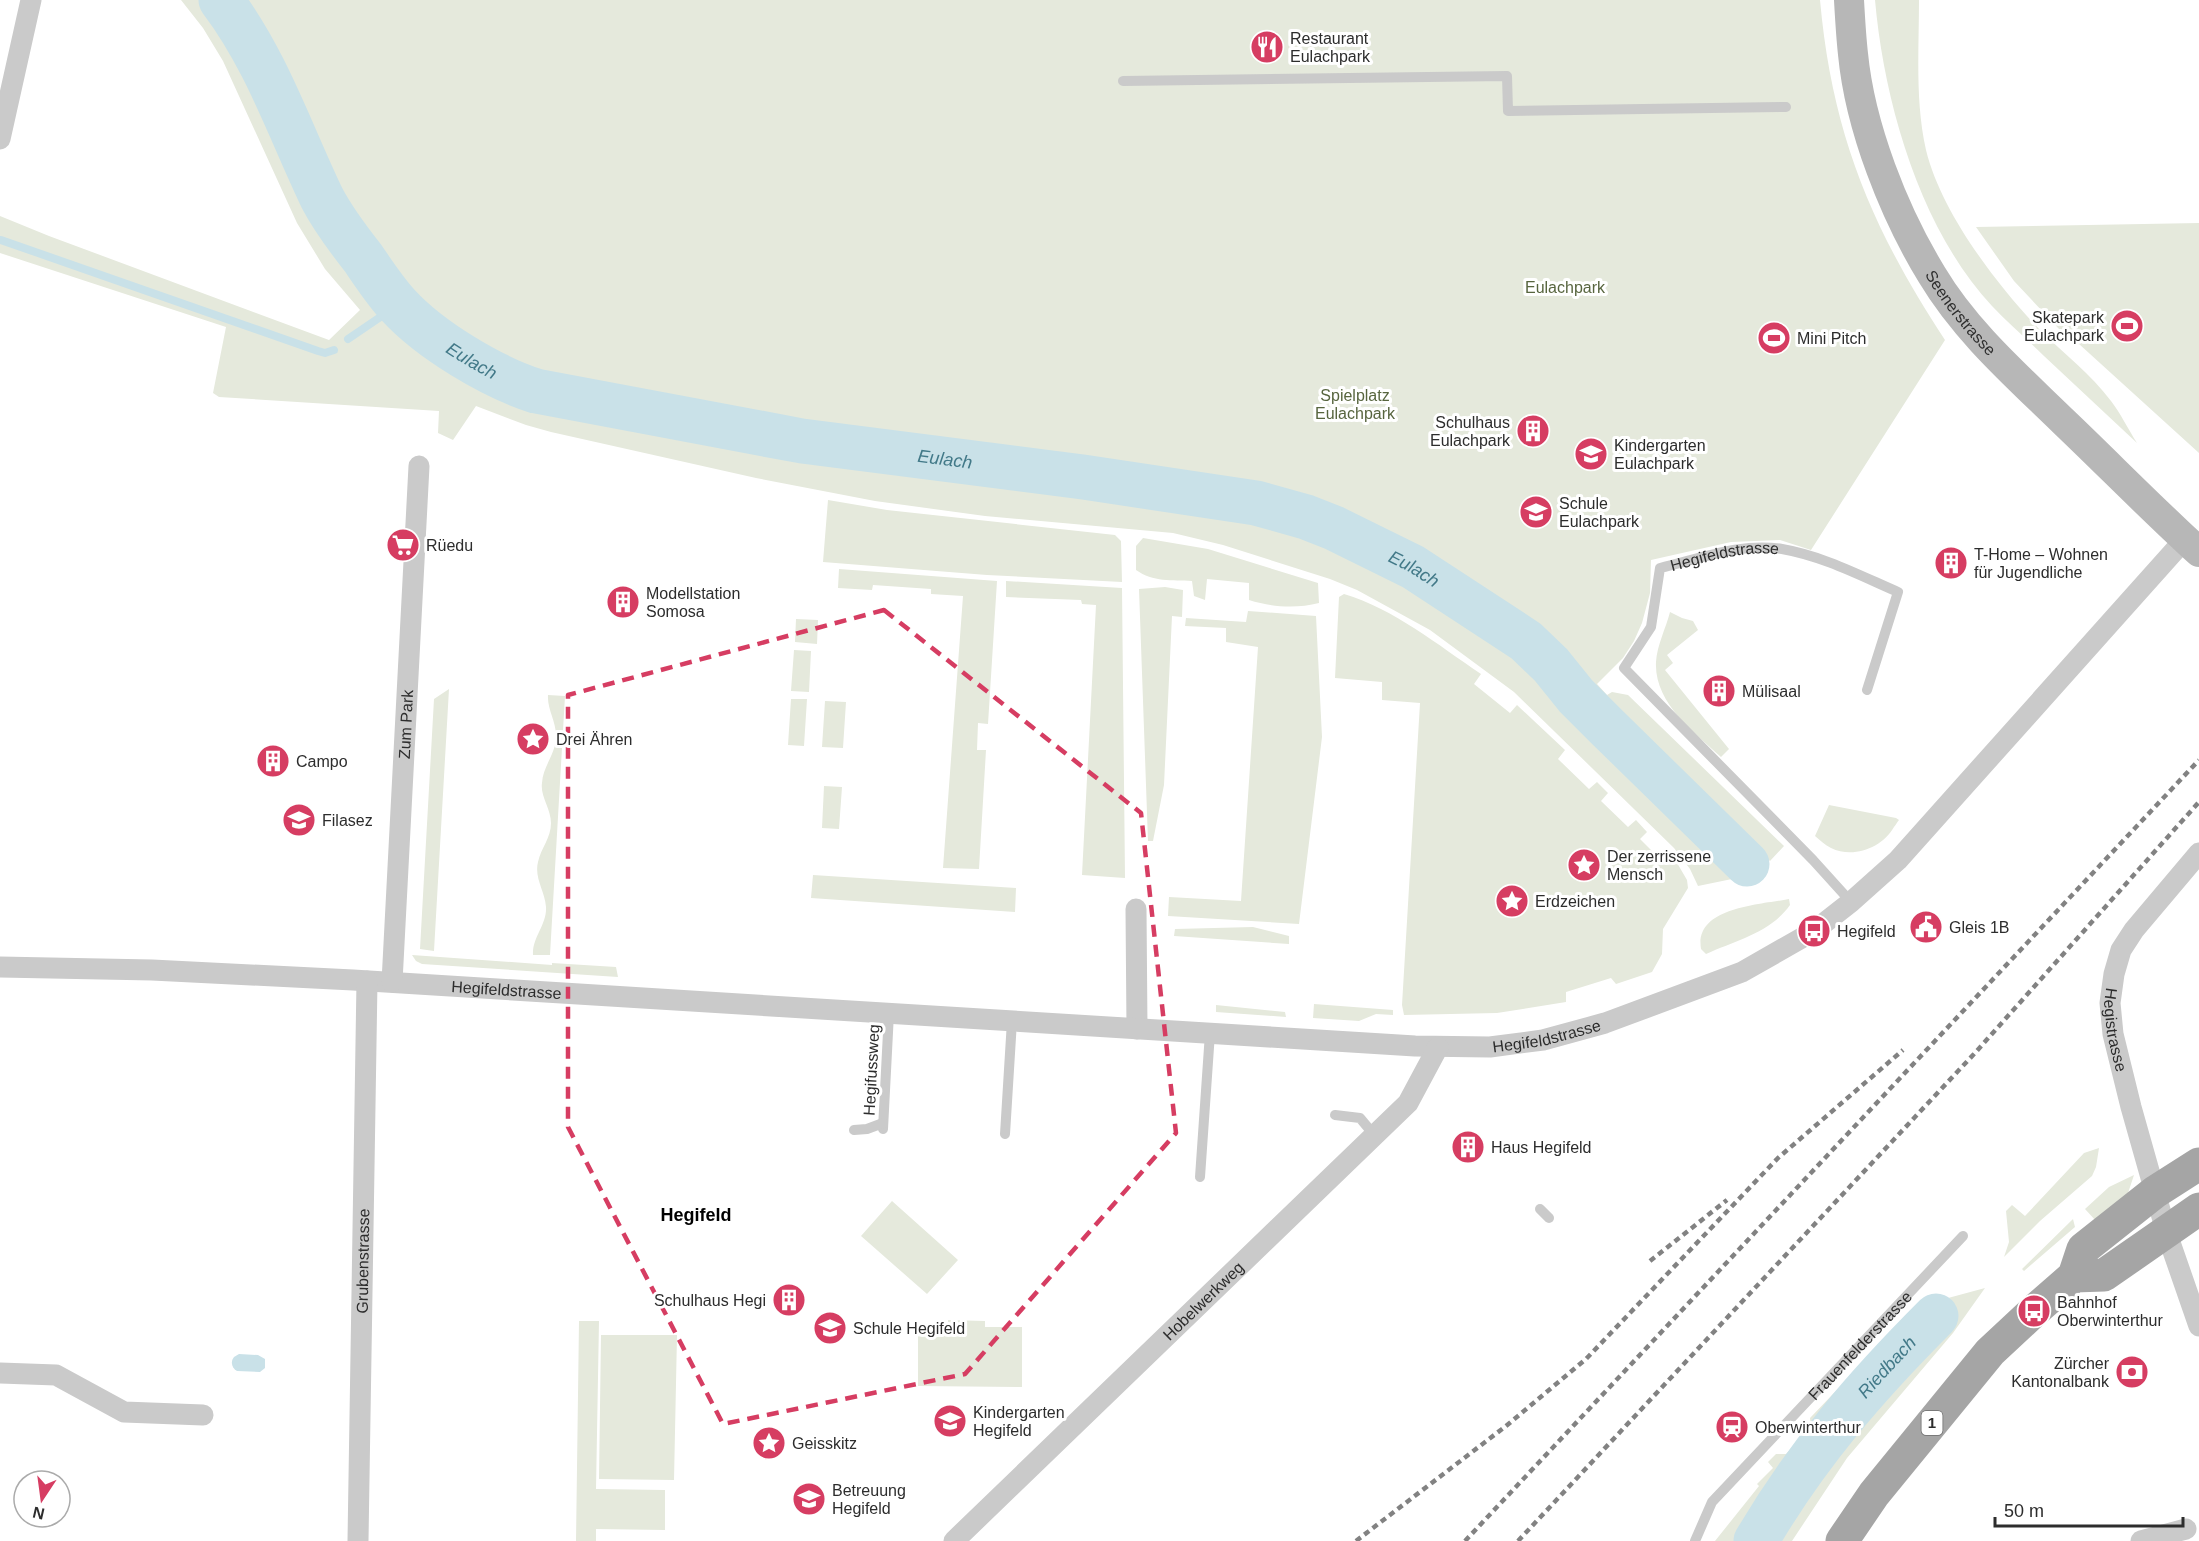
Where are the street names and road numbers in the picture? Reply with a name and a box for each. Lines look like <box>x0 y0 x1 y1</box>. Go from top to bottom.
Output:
street label: Seenerstrasse <box>1922 267 1999 359</box>
street label: Hegifeldstrasse <box>1668 539 1780 574</box>
street label: Zum Park <box>396 688 416 759</box>
street label: Hegifeldstrasse <box>451 978 562 1002</box>
street label: Hegistrasse <box>2101 987 2130 1073</box>
street label: Hegifeldstrasse <box>1491 1017 1603 1056</box>
street label: Hegifussweg <box>861 1024 882 1116</box>
street label: Grubenstrasse <box>354 1208 372 1314</box>
street label: Hobelwerkweg <box>1160 1259 1247 1344</box>
street label: Frauenfelderstrasse <box>1805 1288 1915 1403</box>
road number: 1 <box>1922 1411 1942 1435</box>

